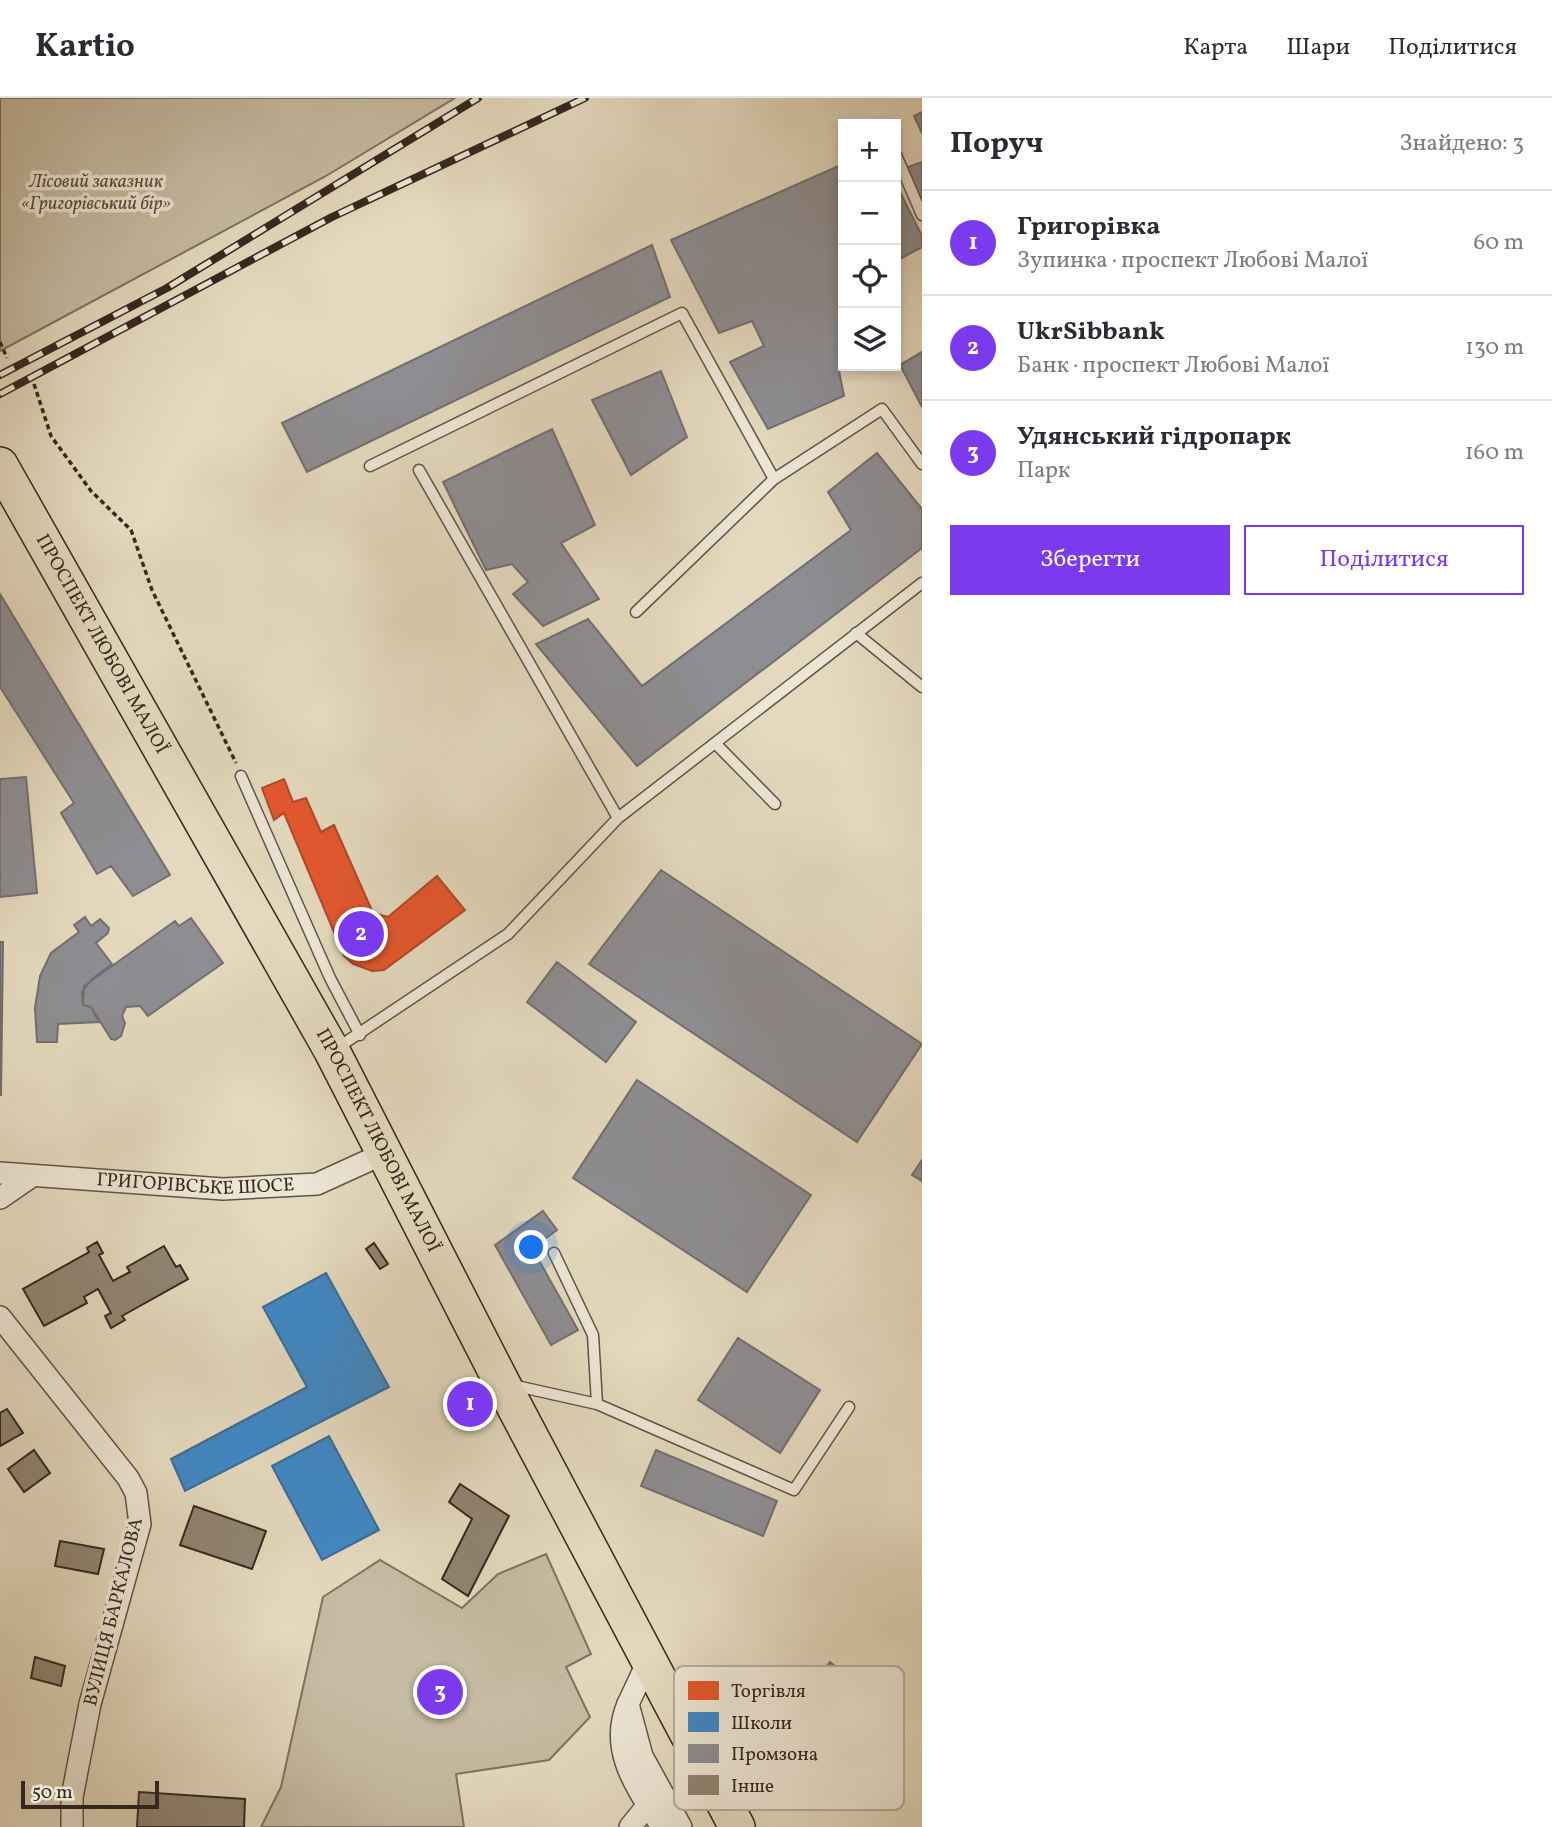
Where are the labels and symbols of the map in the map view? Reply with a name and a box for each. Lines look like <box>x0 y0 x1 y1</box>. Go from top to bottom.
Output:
park label: Лісовий заказник «Григорівський бір» <box>21 169 171 217</box>
street label: ПРОСПЕКТ ЛЮБОВІ МАЛОЇ <box>29 530 174 759</box>
pin: 2 <box>338 908 384 960</box>
street label: ПРОСПЕКТ ЛЮБОВІ МАЛОЇ <box>309 1024 446 1257</box>
street label: ГРИГОРІВСЬКЕ ШОСЕ <box>96 1167 295 1202</box>
your location <box>514 1230 548 1264</box>
pin: 1 <box>447 1378 493 1430</box>
street label: ВУЛИЦЯ БАРКАЛОВА <box>78 1515 150 1709</box>
pin: 3 <box>417 1666 463 1718</box>
legend <box>674 1666 904 1810</box>
text: Торгівля <box>731 1679 806 1705</box>
text: Школи <box>731 1711 792 1737</box>
text: Промзона <box>731 1742 818 1768</box>
text: Інше <box>731 1774 774 1800</box>
scale bar <box>21 1778 159 1810</box>

